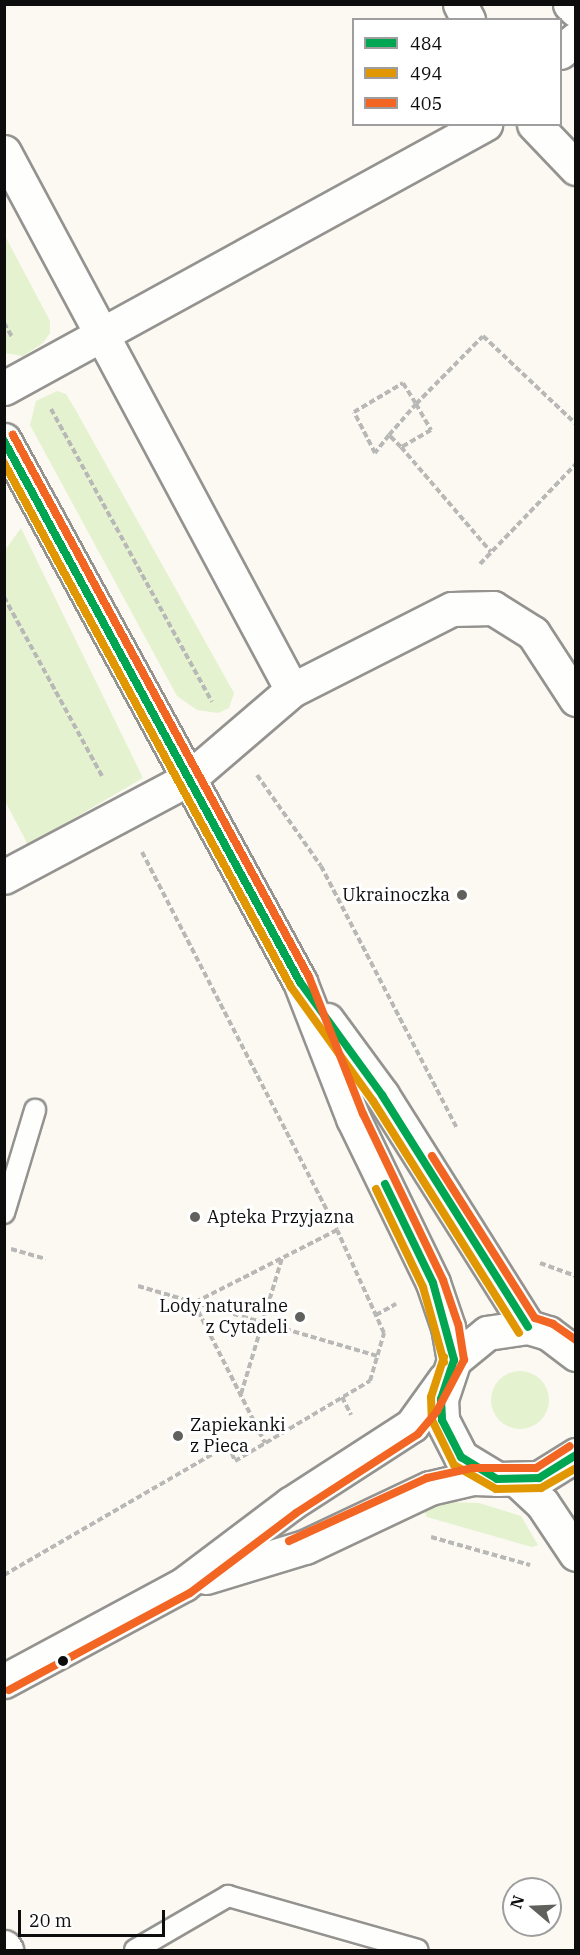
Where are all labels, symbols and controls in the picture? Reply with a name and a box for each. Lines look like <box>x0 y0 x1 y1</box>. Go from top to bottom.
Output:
legend <box>352 18 562 126</box>
text: 484 <box>410 32 442 55</box>
text: 494 <box>410 62 442 85</box>
text: 405 <box>410 92 442 115</box>
place label: Ukrainoczka <box>342 884 450 906</box>
marker: Ukrainoczka <box>455 888 469 902</box>
place label: Apteka Przyjazna <box>207 1206 354 1228</box>
marker: Apteka Przyjazna <box>188 1210 202 1224</box>
place label: Lody naturalne z Cytadeli <box>159 1296 288 1338</box>
marker: Lody naturalne z Cytadeli <box>293 1310 307 1324</box>
place label: Zapiekanki z Pieca <box>190 1415 286 1458</box>
marker: Zapiekanki z Pieca <box>171 1429 185 1443</box>
unlabelled marker <box>57 1655 69 1667</box>
north arrow <box>502 1877 562 1937</box>
text: N <box>505 1893 528 1911</box>
scale bar <box>21 1898 168 1936</box>
text: 20 m <box>29 1909 72 1932</box>

